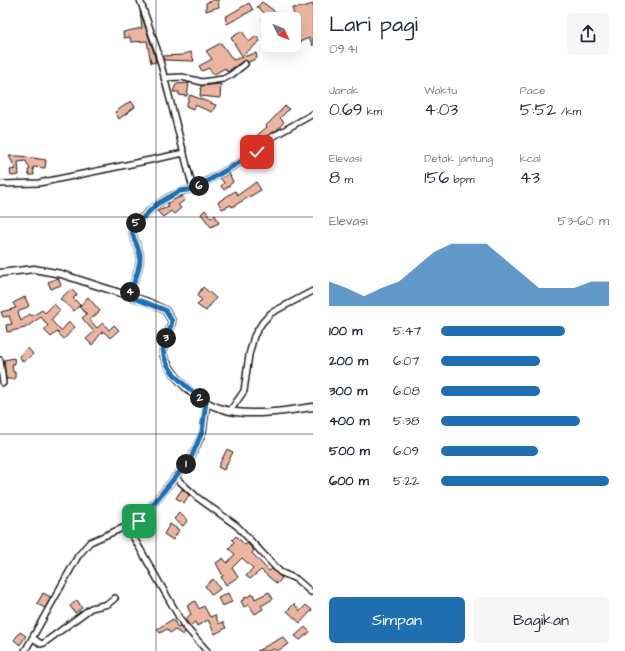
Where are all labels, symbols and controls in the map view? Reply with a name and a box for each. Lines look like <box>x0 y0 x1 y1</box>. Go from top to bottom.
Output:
text: Lari pagi <box>329 9 418 40</box>
north arrow <box>261 12 301 52</box>
map controls <box>261 12 301 52</box>
button: share <box>567 13 609 55</box>
text: 09:41 <box>329 40 357 58</box>
text: Jarak <box>329 83 359 98</box>
text: Waktu <box>424 83 457 98</box>
text: Pace <box>520 83 545 98</box>
text: 0.69 <box>329 98 362 122</box>
text: 4:03 <box>424 98 458 122</box>
text: 5:52 <box>520 98 556 122</box>
text: km <box>362 104 382 119</box>
text: /km <box>556 104 581 119</box>
pin <box>240 135 274 169</box>
icon: check <box>246 141 268 163</box>
text: Elevasi <box>329 151 362 166</box>
text: Detak jantung <box>424 151 493 166</box>
text: kcal <box>520 151 541 166</box>
text: 8 <box>329 166 340 190</box>
text: 156 <box>424 166 449 190</box>
text: 43 <box>520 166 540 190</box>
text: m <box>340 172 353 187</box>
text: bpm <box>449 172 474 187</box>
pin: 6 <box>189 176 209 196</box>
text: 6 <box>196 178 202 193</box>
text: Elevasi <box>329 212 368 230</box>
text: 53–60 m <box>557 212 609 230</box>
pin: 5 <box>126 213 146 233</box>
text: 5 <box>132 215 140 230</box>
pin: 4 <box>120 282 140 302</box>
text: 4 <box>126 284 134 299</box>
text: 100 m <box>329 322 362 340</box>
text: 5:47 <box>393 322 421 340</box>
pin: 3 <box>156 328 176 348</box>
text: 3 <box>163 330 169 345</box>
text: 200 m <box>329 352 368 370</box>
text: 6:07 <box>393 352 420 370</box>
text: 300 m <box>329 382 367 400</box>
text: 6:08 <box>393 382 420 400</box>
pin: 2 <box>190 388 210 408</box>
text: 2 <box>197 390 203 405</box>
text: 400 m <box>329 412 370 430</box>
text: 5:38 <box>393 412 419 430</box>
text: 500 m <box>329 442 370 460</box>
text: 6:09 <box>393 442 419 460</box>
pin: 1 <box>176 454 196 474</box>
text: 1 <box>185 456 187 471</box>
text: 600 m <box>329 472 369 490</box>
text: 5:22 <box>393 472 419 490</box>
pin <box>122 504 156 538</box>
icon: arrive <box>128 510 150 532</box>
button: Simpan <box>329 597 465 643</box>
button: Bagikan <box>473 597 609 643</box>

